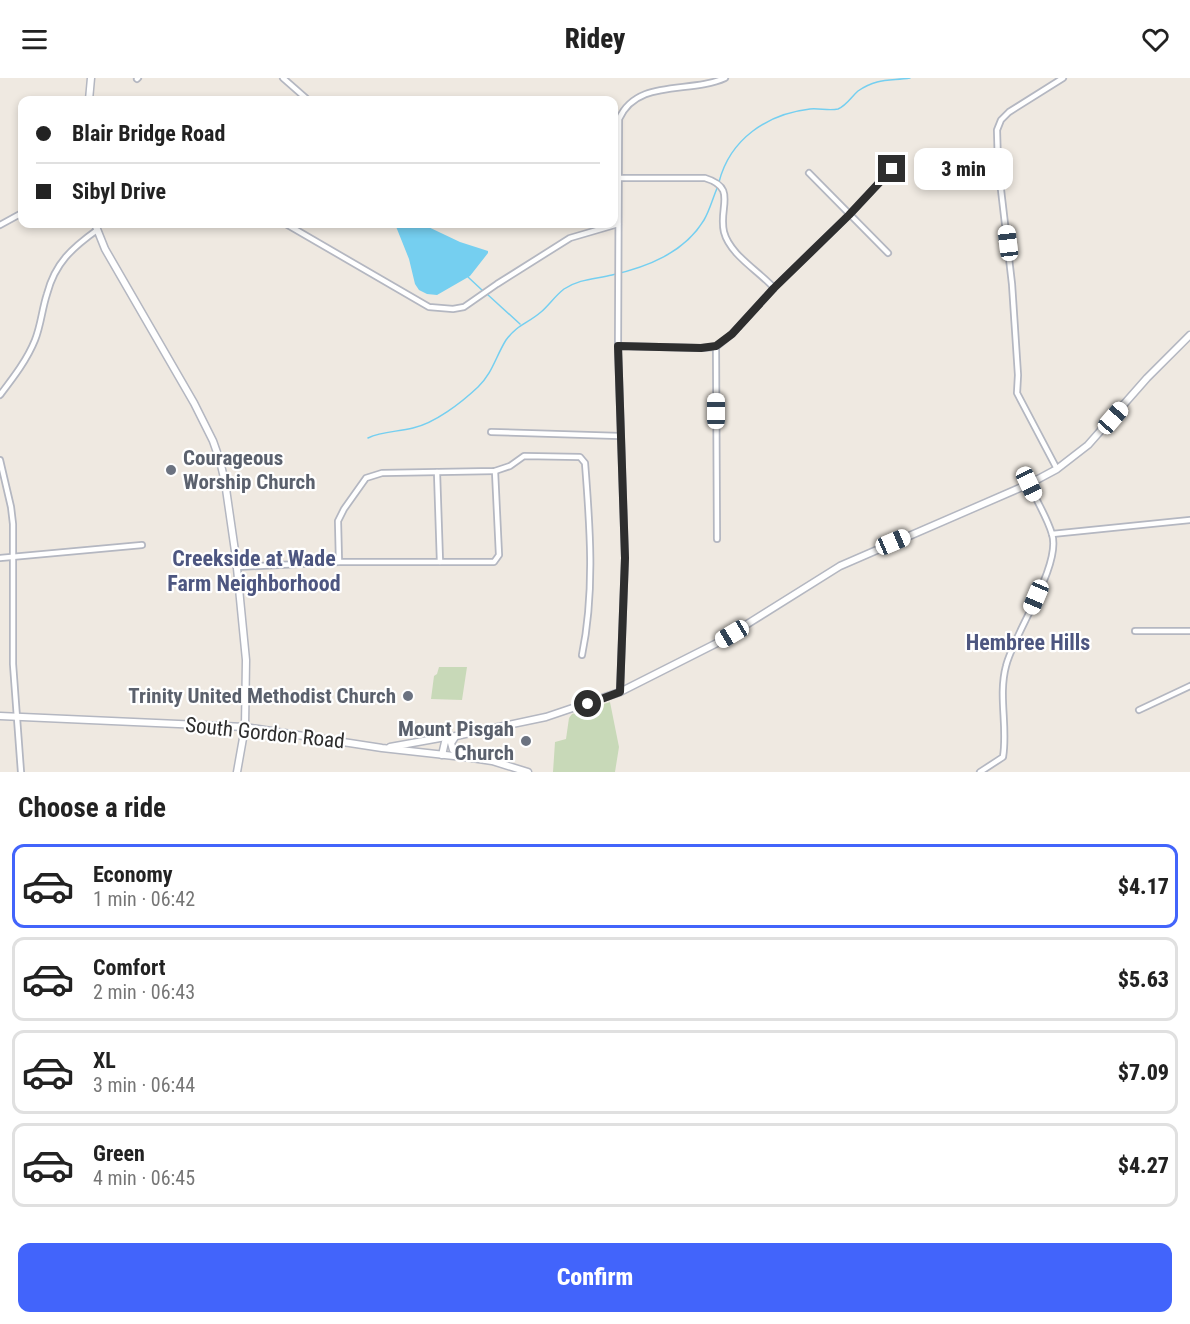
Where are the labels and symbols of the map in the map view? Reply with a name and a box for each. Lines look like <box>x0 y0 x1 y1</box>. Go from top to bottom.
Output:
callout: 3 min <box>913 148 1012 190</box>
route end <box>878 155 905 182</box>
car <box>997 224 1019 262</box>
car <box>707 393 725 429</box>
car <box>1094 399 1132 437</box>
place label: Courageous Worship Church <box>183 446 316 494</box>
marker: Courageous Worship Church <box>164 463 178 477</box>
car <box>1013 464 1045 504</box>
car <box>873 527 913 557</box>
district label: Creekside at Wade Farm Neighborhood <box>167 546 341 596</box>
car <box>1021 577 1051 617</box>
car <box>712 617 752 651</box>
district label: Hembree Hills <box>966 630 1090 655</box>
place label: Trinity United Methodist Church <box>128 684 396 708</box>
marker: Trinity United Methodist Church <box>401 689 415 703</box>
route start <box>574 690 601 717</box>
street label: South Gordon Road <box>184 713 346 753</box>
place label: Mount Pisgah Church <box>398 717 514 765</box>
marker: Mount Pisgah Church <box>519 734 533 748</box>

